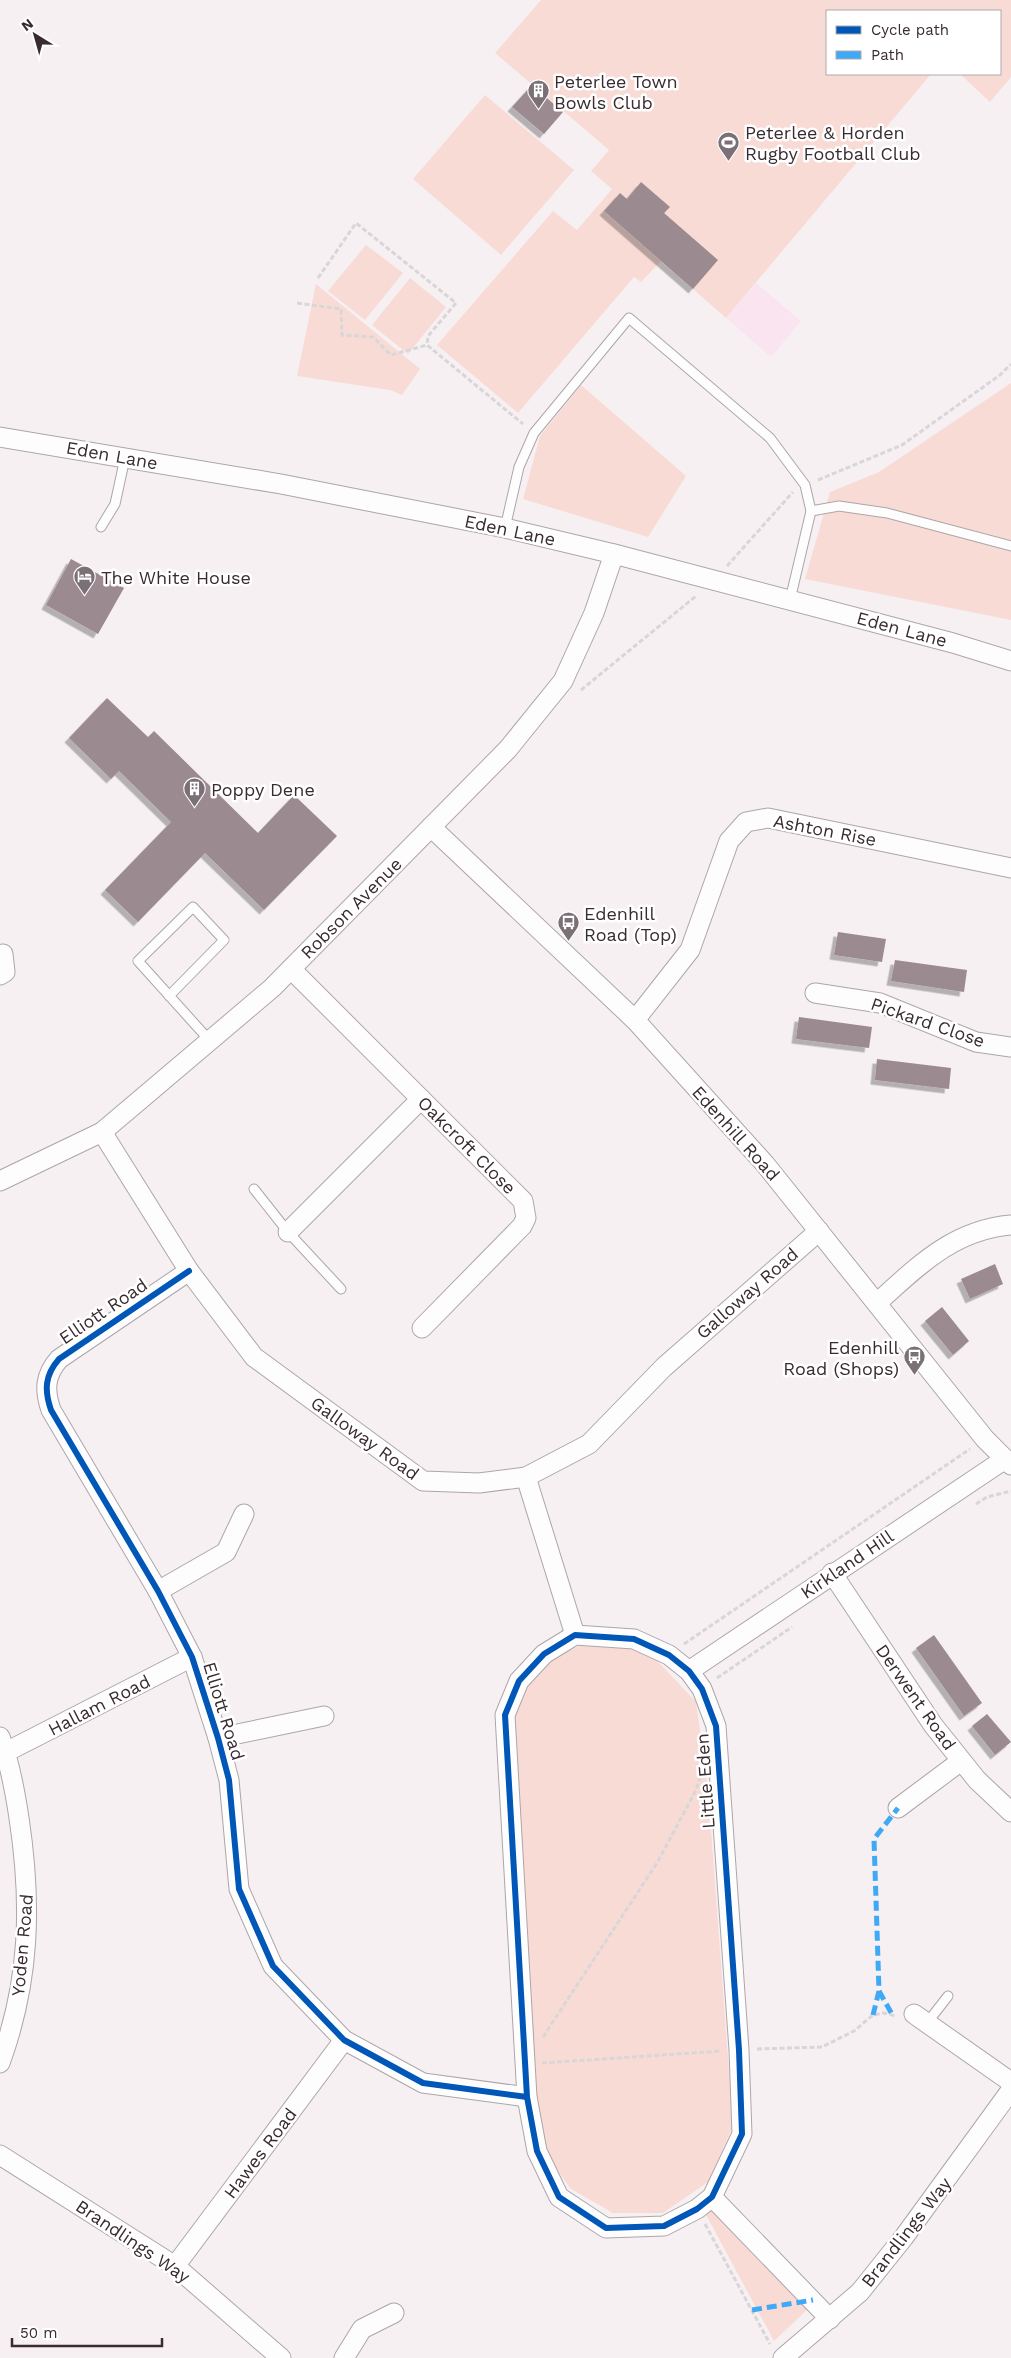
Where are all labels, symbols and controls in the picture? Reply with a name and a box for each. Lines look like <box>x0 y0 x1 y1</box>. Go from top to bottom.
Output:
north arrow <box>10 10 60 60</box>
legend <box>826 10 1001 75</box>
text: N <box>18 15 36 34</box>
text: Cycle path <box>871 21 949 39</box>
text: Path <box>871 46 904 64</box>
place label: Peterlee Town Bowls Club <box>554 71 678 113</box>
building icon: Peterlee Town Bowls Club <box>526 79 550 110</box>
place label: Peterlee & Horden Rugby Football Club <box>745 122 921 164</box>
sports icon: Peterlee & Horden Rugby Football Club <box>717 130 741 161</box>
street label: Eden Lane <box>65 437 159 473</box>
street label: Eden Lane <box>463 510 557 550</box>
hotel icon: The White House <box>73 565 97 596</box>
place label: The White House <box>101 567 251 588</box>
street label: Eden Lane <box>855 607 949 651</box>
building icon: Poppy Dene <box>183 777 207 808</box>
place label: Poppy Dene <box>211 779 315 800</box>
street label: Ashton Rise <box>772 810 878 850</box>
street label: Robson Avenue <box>296 853 406 963</box>
place label: Edenhill Road (Top) <box>584 903 677 945</box>
bus stop icon: Edenhill Road (Top) <box>556 911 580 942</box>
street label: Pickard Close <box>868 993 988 1051</box>
street label: Edenhill Road <box>688 1081 784 1185</box>
street label: Oakcroft Close <box>414 1092 520 1198</box>
street label: Galloway Road <box>692 1243 802 1343</box>
street label: Elliott Road <box>55 1274 151 1348</box>
place label: Edenhill Road (Shops) <box>783 1337 899 1379</box>
bus stop icon: Edenhill Road (Shops) <box>903 1345 927 1376</box>
street label: Galloway Road <box>307 1392 423 1484</box>
street label: Kirkland Hill <box>797 1525 898 1603</box>
street label: Derwent Road <box>872 1640 960 1754</box>
street label: Elliott Road <box>199 1659 249 1763</box>
street label: Hallam Road <box>44 1670 154 1740</box>
street label: Little Eden <box>691 1733 719 1829</box>
street label: Yoden Road <box>7 1893 37 1997</box>
street label: Hawes Road <box>219 2104 301 2202</box>
street label: Brandlings Way <box>857 2172 956 2291</box>
street label: Brandlings Way <box>72 2195 195 2287</box>
scale bar <box>12 2316 162 2348</box>
text: 50 m <box>20 2324 57 2342</box>

